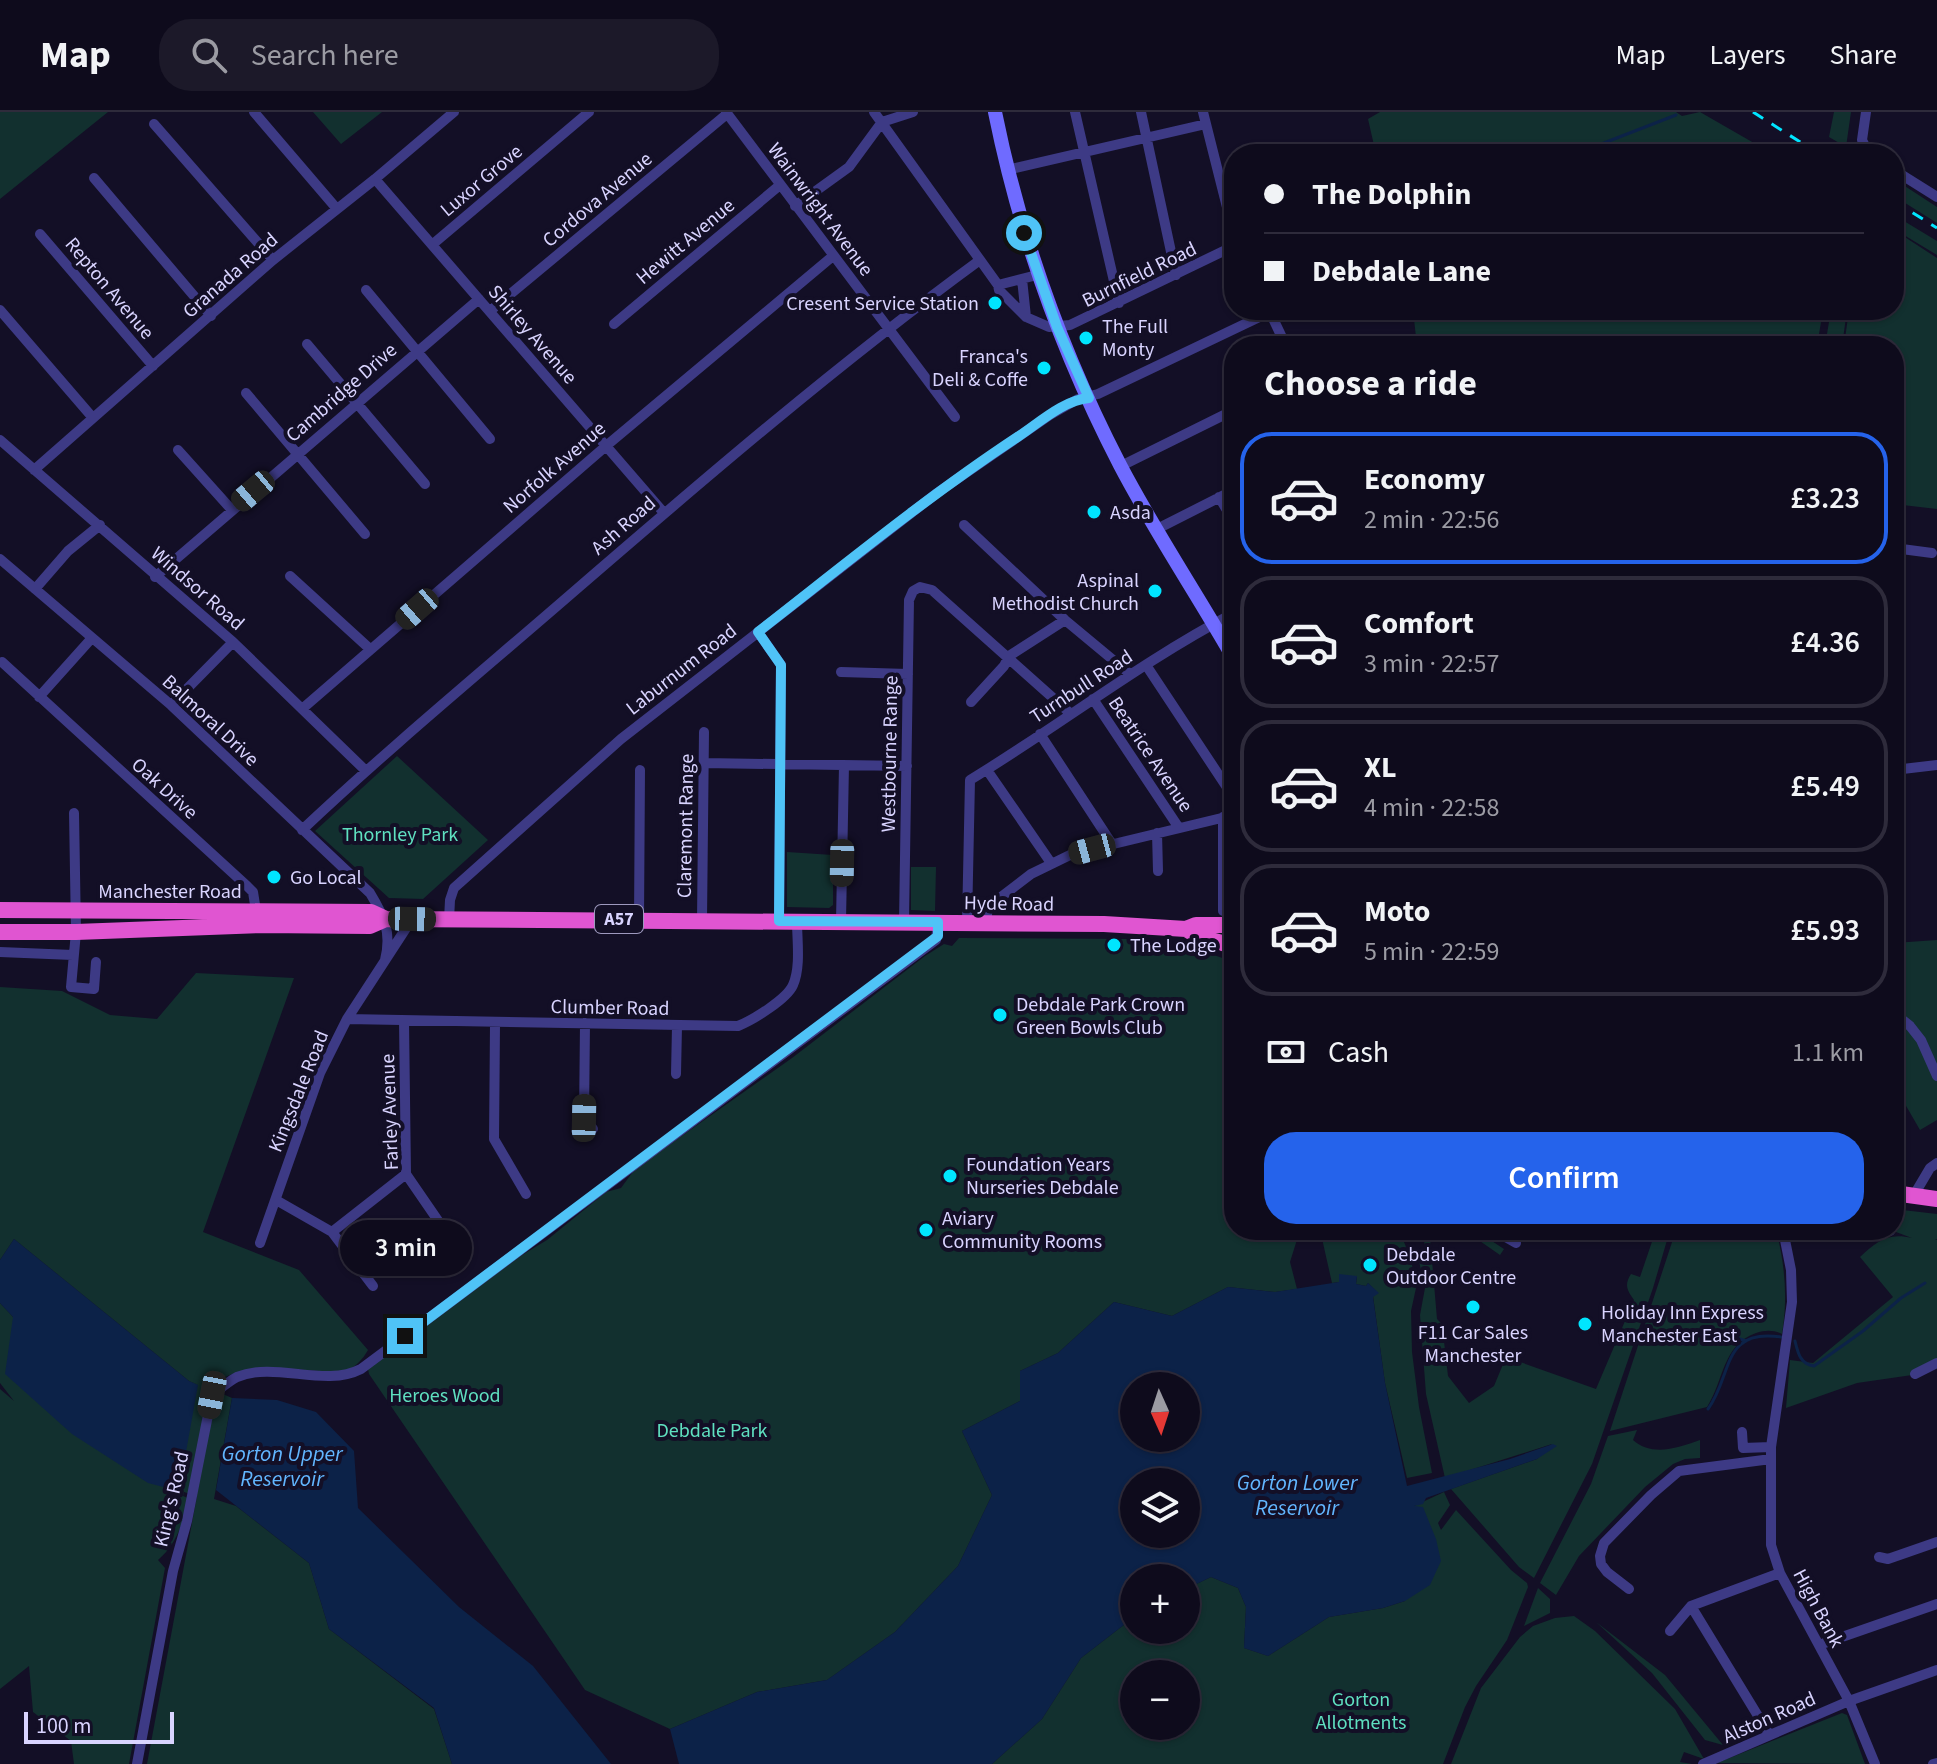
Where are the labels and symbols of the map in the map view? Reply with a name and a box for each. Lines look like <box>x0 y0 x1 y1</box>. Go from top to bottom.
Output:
street label: Wainwright Avenue <box>761 137 880 282</box>
street label: Luxor Grove <box>434 138 529 224</box>
street label: Cordova Avenue <box>537 145 659 254</box>
street label: Hewitt Avenue <box>630 192 741 291</box>
route start <box>1006 215 1042 251</box>
street label: Granada Road <box>177 226 284 325</box>
street label: Repton Avenue <box>58 231 160 346</box>
street label: Burnfield Road <box>1077 235 1201 315</box>
street label: Shirley Avenue <box>481 279 583 391</box>
place label: Cresent Service Station <box>786 290 979 318</box>
marker: Cresent Service Station <box>986 294 1004 312</box>
place label: The Full Monty <box>1102 313 1168 364</box>
marker: The Full Monty <box>1077 329 1095 347</box>
street label: Cambridge Drive <box>280 336 403 449</box>
place label: Franca's Deli & Coffe <box>932 343 1028 394</box>
marker: Franca's Deli & Coffe <box>1035 359 1053 377</box>
street label: Norfolk Avenue <box>497 415 612 520</box>
car <box>227 466 279 516</box>
street label: Ash Road <box>585 490 662 562</box>
place label: Asda <box>1110 499 1151 527</box>
marker: Asda <box>1085 503 1103 521</box>
street label: Windsor Road <box>144 540 250 637</box>
place label: Aspinal Methodist Church <box>992 567 1139 618</box>
marker: Aspinal Methodist Church <box>1146 582 1164 600</box>
car <box>391 584 443 634</box>
street label: Laburnum Road <box>620 618 743 722</box>
street label: Turnbull Road <box>1025 643 1138 731</box>
street label: Balmoral Drive <box>156 668 265 773</box>
street label: Westbourne Range <box>875 675 905 833</box>
street label: Beatrice Avenue <box>1101 691 1199 818</box>
street label: Oak Drive <box>125 751 204 826</box>
street label: Claremont Range <box>671 753 701 898</box>
park label: Thornley Park <box>342 821 458 849</box>
car <box>1066 831 1118 867</box>
car <box>830 839 854 887</box>
place label: Go Local <box>290 864 362 892</box>
marker: Go Local <box>265 868 283 886</box>
street label: Manchester Road <box>98 878 242 906</box>
street label: Hyde Road <box>964 889 1054 919</box>
road number: A57 <box>595 905 643 933</box>
car <box>388 907 436 931</box>
place label: The Lodge <box>1130 932 1217 960</box>
marker: The Lodge <box>1105 936 1123 954</box>
place label: Debdale Park Crown Green Bowls Club <box>1016 991 1185 1042</box>
street label: Clumber Road <box>550 993 670 1023</box>
marker: Debdale Park Crown Green Bowls Club <box>991 1006 1009 1024</box>
street label: Kingsdale Road <box>262 1026 336 1156</box>
street label: Farley Avenue <box>374 1053 406 1171</box>
car <box>572 1094 596 1142</box>
place label: Foundation Years Nurseries Debdale <box>966 1151 1119 1202</box>
marker: Foundation Years Nurseries Debdale <box>941 1167 959 1185</box>
place label: Aviary Community Rooms <box>942 1205 1102 1256</box>
callout: 3 min <box>339 1220 471 1276</box>
marker: Aviary Community Rooms <box>917 1221 935 1239</box>
place label: Debdale Outdoor Centre <box>1386 1241 1516 1292</box>
marker: Debdale Outdoor Centre <box>1361 1256 1379 1274</box>
marker: F11 Car Sales Manchester <box>1464 1298 1482 1316</box>
place label: Holiday Inn Express Manchester East <box>1601 1299 1764 1350</box>
marker: Holiday Inn Express Manchester East <box>1576 1315 1594 1333</box>
route end <box>387 1318 423 1354</box>
place label: F11 Car Sales Manchester <box>1418 1319 1528 1370</box>
car <box>196 1369 228 1421</box>
north arrow <box>1120 1372 1200 1452</box>
park label: Heroes Wood <box>389 1382 501 1410</box>
park label: Debdale Park <box>657 1417 768 1445</box>
water label: Gorton Upper Reservoir <box>221 1438 344 1495</box>
street label: King's Road <box>147 1449 197 1550</box>
water label: Gorton Lower Reservoir <box>1237 1467 1359 1524</box>
street label: High Bank <box>1786 1564 1851 1653</box>
street label: Alston Road <box>1718 1685 1820 1751</box>
park label: Gorton Allotments <box>1316 1686 1406 1737</box>
scale bar <box>24 1708 174 1744</box>

